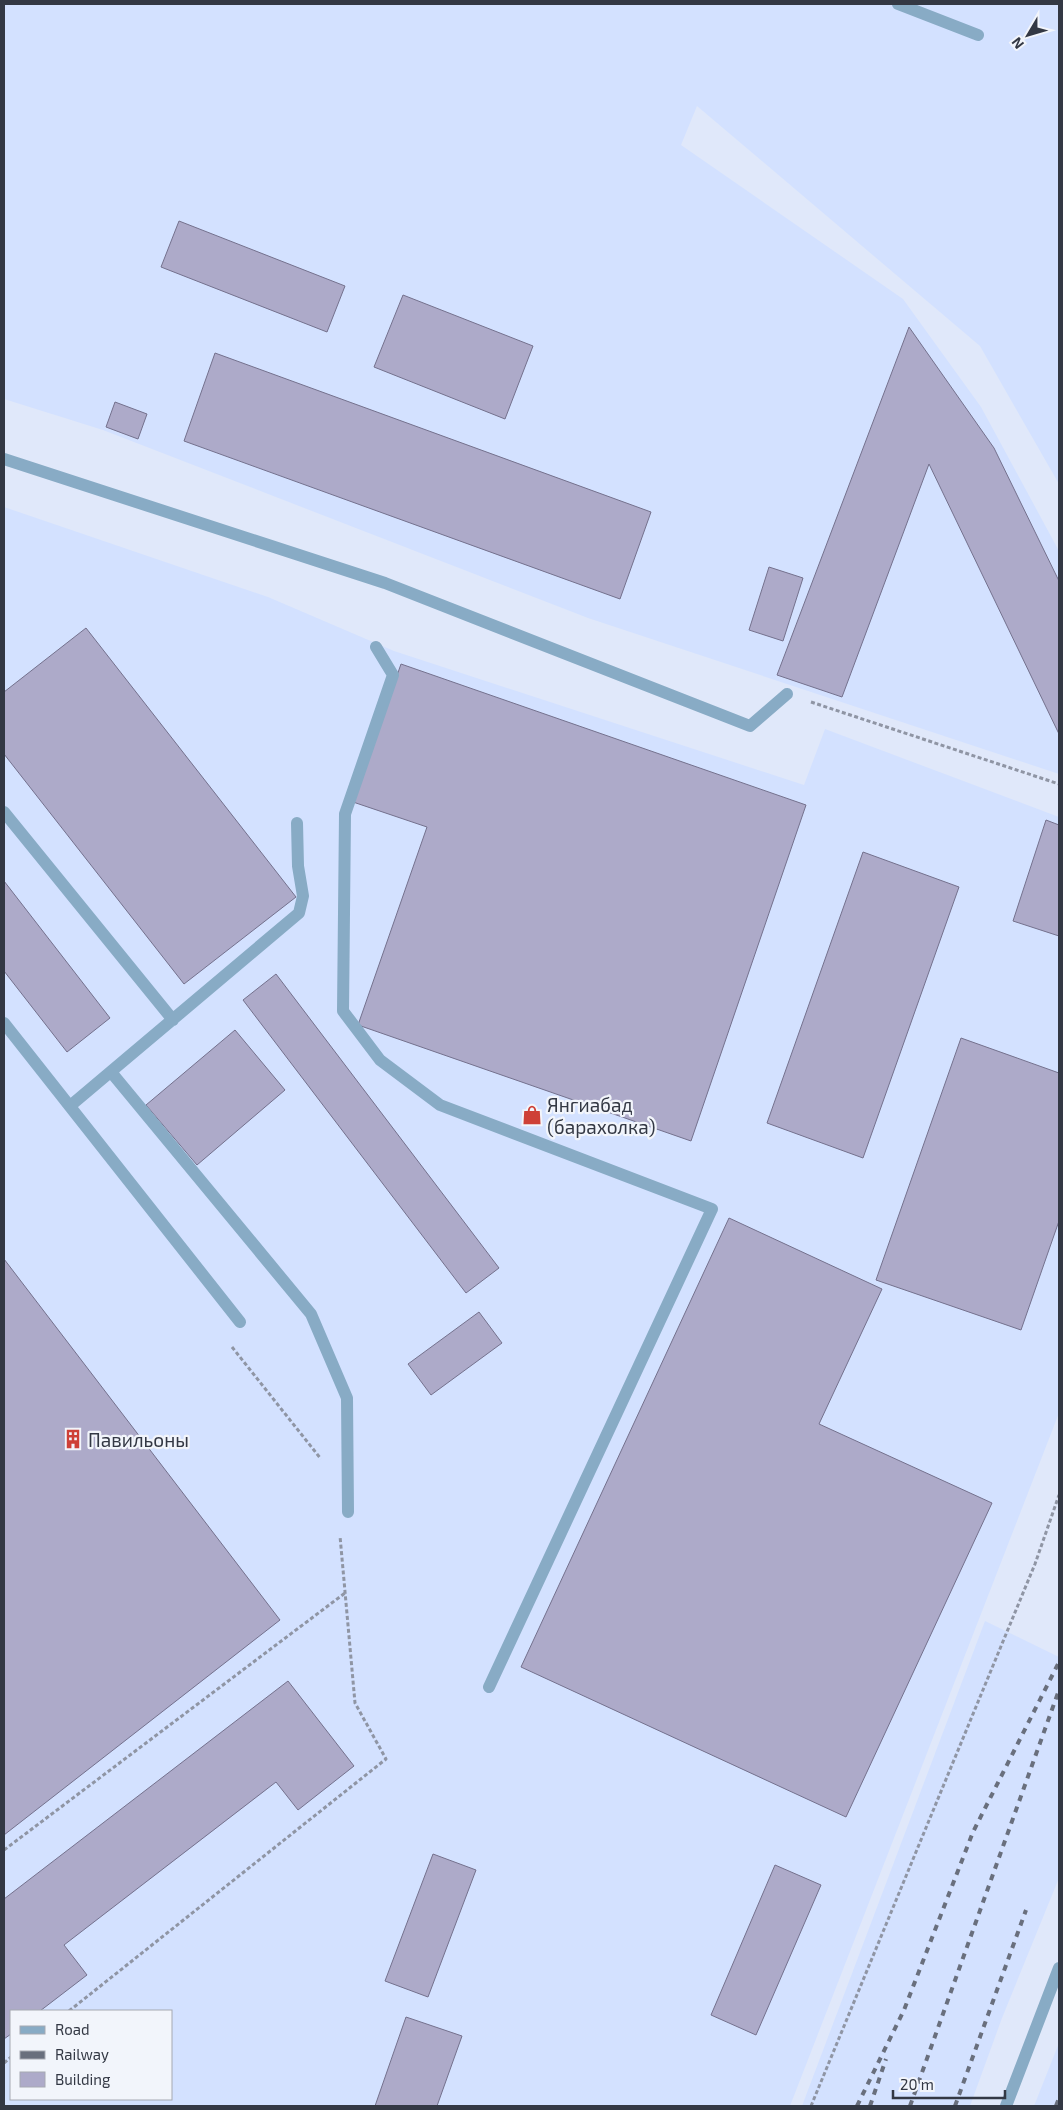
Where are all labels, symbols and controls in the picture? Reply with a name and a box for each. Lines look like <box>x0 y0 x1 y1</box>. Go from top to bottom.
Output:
north arrow <box>1003 10 1053 60</box>
text: N <box>1008 34 1027 53</box>
place label: Янгиабад (барахолка) <box>547 1093 656 1138</box>
shop icon: Янгиабад (барахолка) <box>521 1104 543 1126</box>
building icon: Павильоны <box>62 1428 84 1450</box>
place label: Павильоны <box>88 1428 189 1451</box>
legend <box>10 2010 172 2100</box>
text: Road <box>55 2020 90 2038</box>
text: Railway <box>55 2045 109 2063</box>
scale bar <box>893 2068 1006 2100</box>
text: Building <box>55 2070 111 2088</box>
text: 20 m <box>900 2075 934 2093</box>

